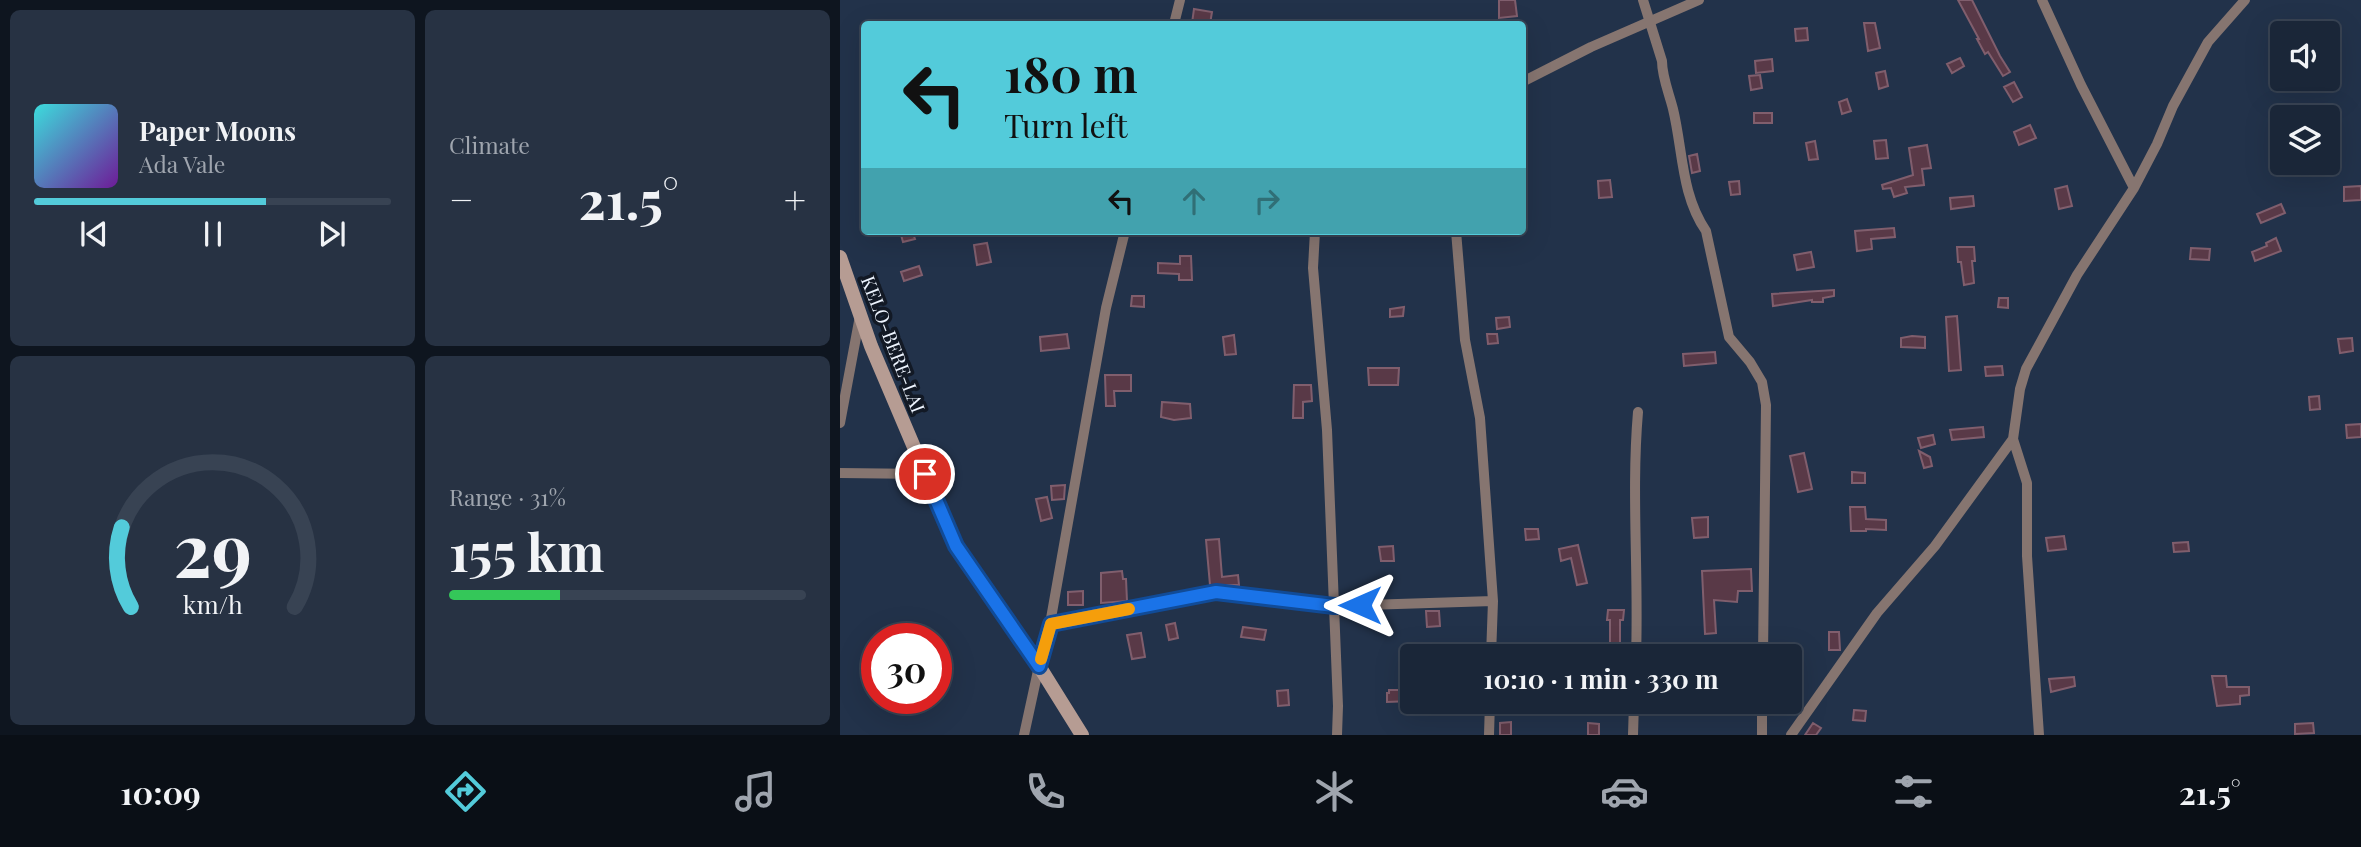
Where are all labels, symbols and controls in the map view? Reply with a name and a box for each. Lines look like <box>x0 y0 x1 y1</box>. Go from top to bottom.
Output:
map controls <box>2270 21 2340 175</box>
button: sound <box>2270 21 2340 91</box>
text: 180 m <box>1004 40 1138 105</box>
icon: left <box>889 49 980 140</box>
text: Turn left <box>1004 103 1128 146</box>
button: layers <box>2270 105 2340 175</box>
text: Paper Moons <box>139 113 296 148</box>
text: Climate <box>449 129 530 160</box>
text: Ada Vale <box>139 148 226 179</box>
text: 21.5° <box>579 164 679 233</box>
text: − <box>449 173 474 224</box>
text: + <box>784 173 806 224</box>
icon: left <box>1102 182 1140 220</box>
icon: ahead <box>1175 182 1213 220</box>
icon: right <box>1248 182 1286 220</box>
icon: previous <box>75 215 113 253</box>
icon: pause <box>194 215 232 253</box>
icon: next <box>313 215 351 253</box>
street label: KELO-BERE-LAI <box>856 272 932 416</box>
pin <box>895 444 955 504</box>
icon: arrive <box>906 455 944 493</box>
text: Range · 31% <box>449 481 566 512</box>
text: 29 <box>173 498 252 595</box>
text: 155 km <box>449 516 604 585</box>
position arrow <box>1323 568 1397 642</box>
text: km/h <box>183 586 243 619</box>
speed limit sign: 30 <box>861 623 952 714</box>
text: 10:10 · 1 min · 330 m <box>1484 661 1718 696</box>
icon: directions <box>441 767 490 816</box>
icon: music <box>731 767 780 816</box>
icon: phone <box>1021 767 1070 816</box>
icon: climate <box>1310 767 1359 816</box>
icon: car <box>1600 767 1649 816</box>
icon: filters <box>1889 767 1938 816</box>
text: 10:09 <box>120 770 201 813</box>
text: 21.5° <box>2179 770 2241 813</box>

